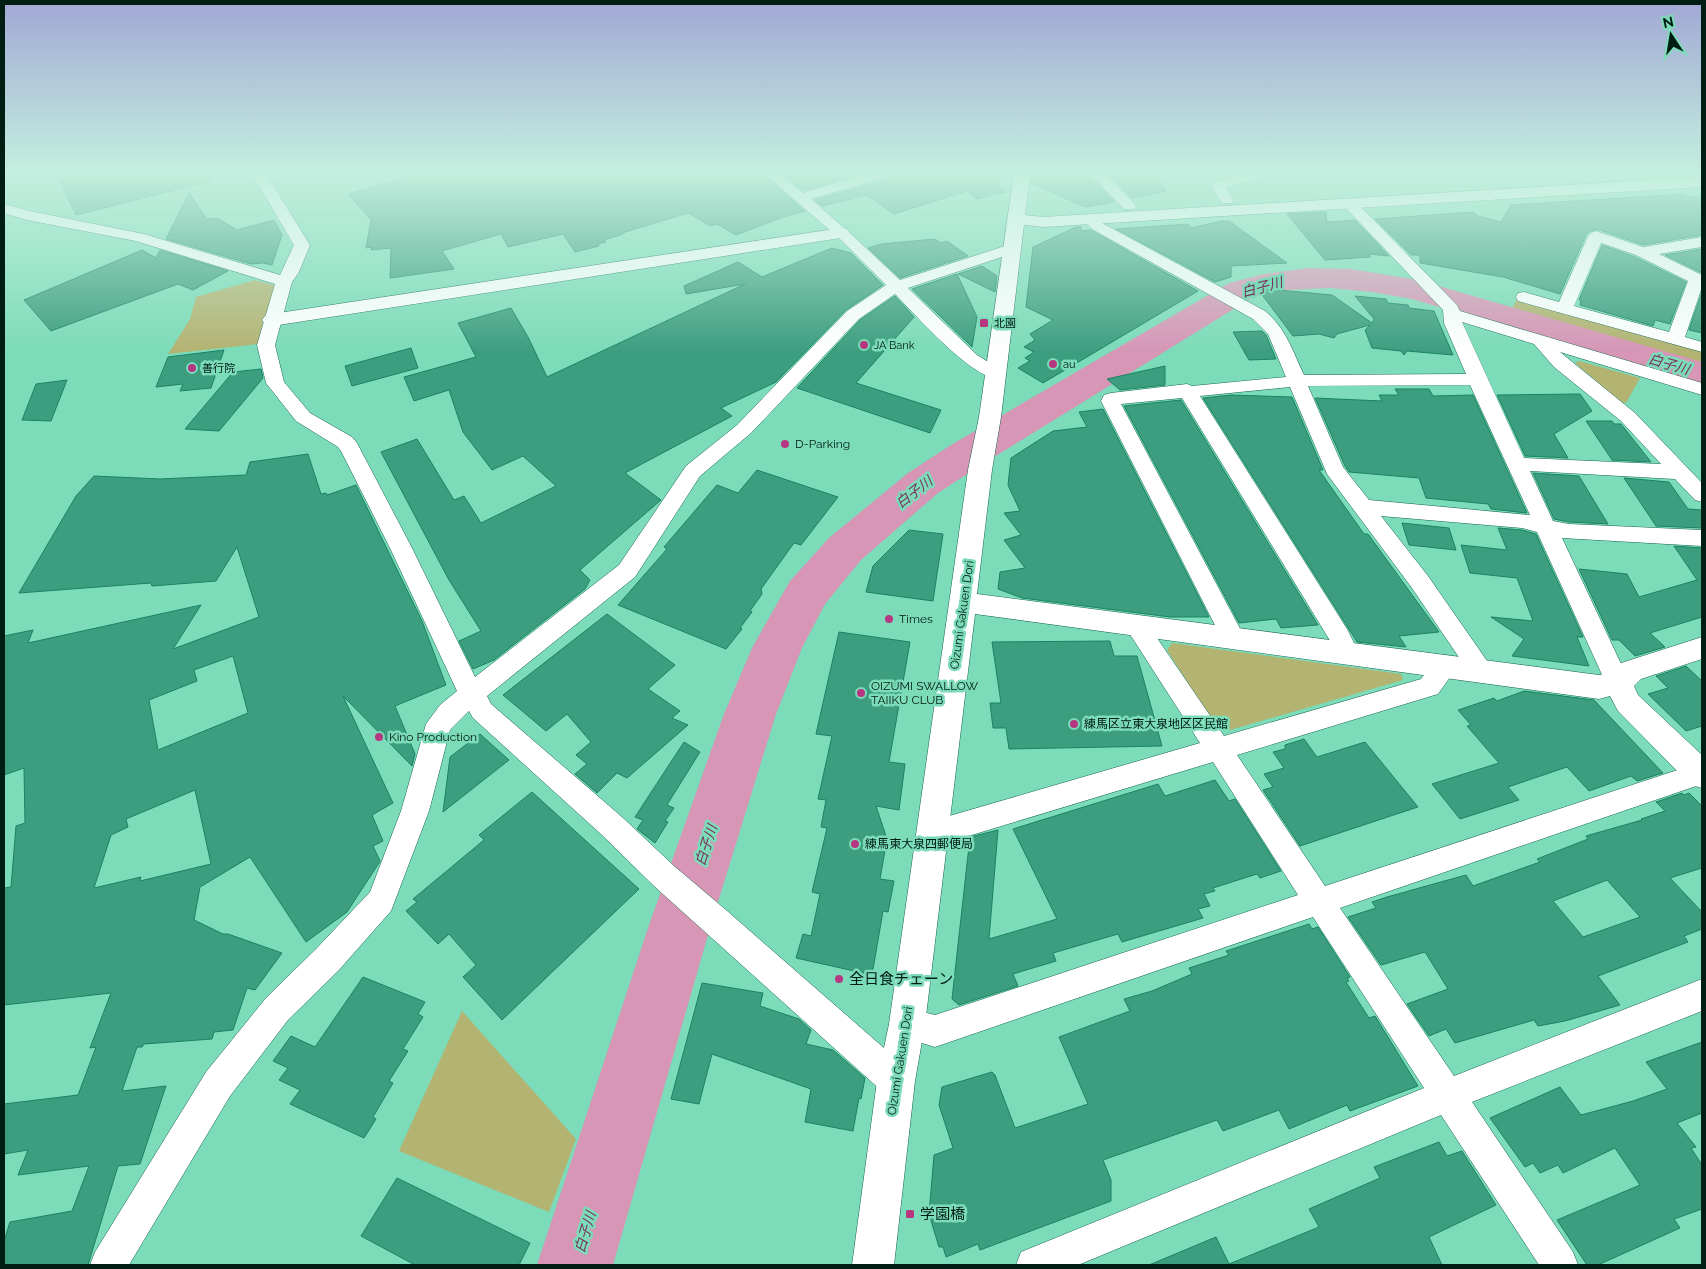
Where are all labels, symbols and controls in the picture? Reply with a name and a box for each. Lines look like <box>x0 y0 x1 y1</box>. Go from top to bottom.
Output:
north arrow <box>1646 10 1696 60</box>
text: N <box>1661 13 1675 31</box>
water label: 白子川 <box>1240 273 1286 300</box>
marker: 北園 <box>978 317 990 329</box>
place label: 北園 <box>994 317 1016 330</box>
marker: JA Bank <box>858 339 870 351</box>
place label: JA Bank <box>874 339 915 352</box>
water label: 白子川 <box>1647 351 1693 378</box>
marker: au <box>1047 358 1059 370</box>
place label: au <box>1063 358 1076 371</box>
marker: 善行院 <box>186 362 198 374</box>
place label: 善行院 <box>202 362 235 375</box>
place label: D-Parking <box>795 437 850 451</box>
marker: D-Parking <box>779 438 791 450</box>
water label: 白子川 <box>893 472 937 511</box>
street label: Oizumi Gakuen Dori <box>947 560 977 670</box>
place label: Times <box>899 612 933 626</box>
marker: Times <box>883 613 895 625</box>
place label: OIZUMI SWALLOW TAIIKU CLUB <box>871 679 979 707</box>
marker: OIZUMI SWALLOW TAIIKU CLUB <box>855 687 867 699</box>
place label: 練馬区立東大泉地区区民館 <box>1084 717 1228 731</box>
marker: 練馬区立東大泉地区区民館 <box>1068 718 1080 730</box>
place label: Kino Production <box>389 730 477 744</box>
marker: Kino Production <box>373 731 385 743</box>
water label: 白子川 <box>692 821 721 867</box>
place label: 練馬東大泉四郵便局 <box>865 837 973 851</box>
marker: 練馬東大泉四郵便局 <box>849 838 861 850</box>
place label: 全日食チェーン <box>849 970 953 988</box>
marker: 全日食チェーン <box>833 973 845 985</box>
street label: Oizumi Gakuen Dori <box>885 1006 915 1116</box>
place label: 学園橋 <box>920 1205 965 1223</box>
water label: 白子川 <box>571 1208 599 1254</box>
marker: 学園橋 <box>904 1208 916 1220</box>

